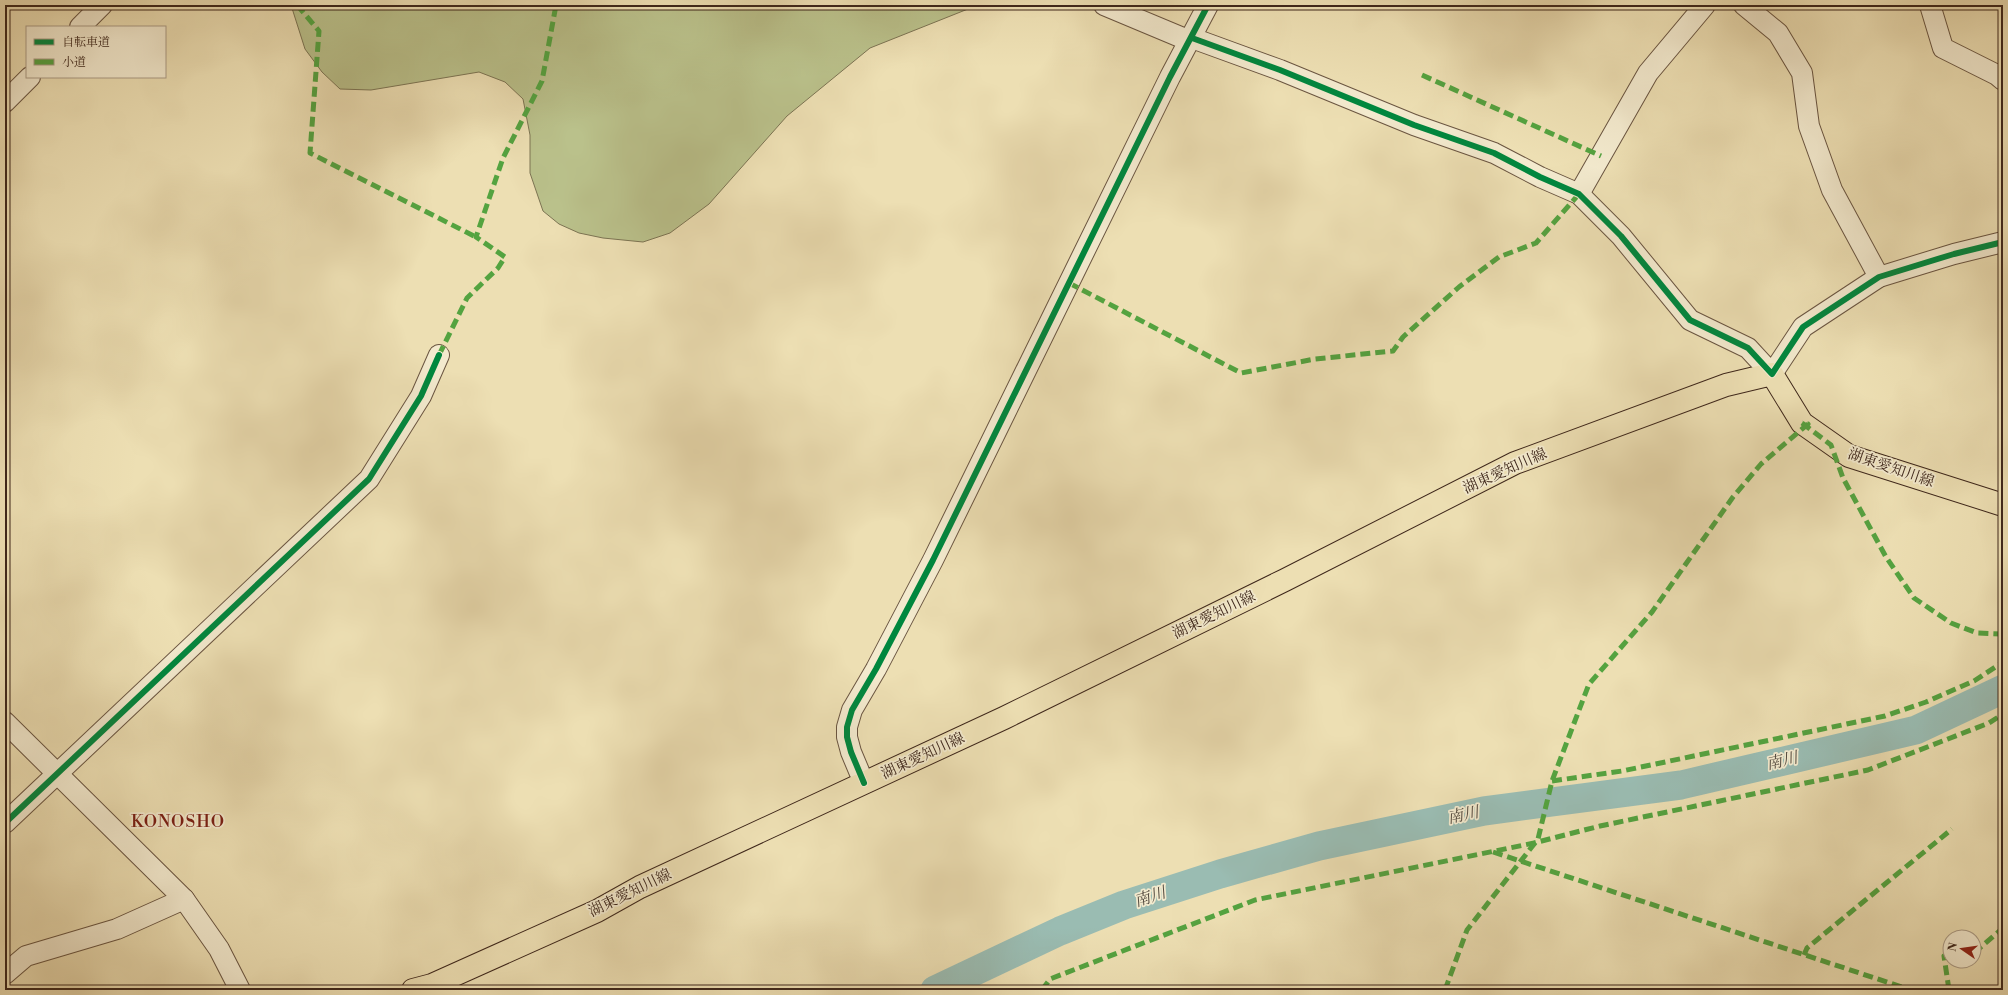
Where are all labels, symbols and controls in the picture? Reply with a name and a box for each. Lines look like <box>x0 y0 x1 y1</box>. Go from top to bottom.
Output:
legend <box>26 26 166 78</box>
text: 自転車道 <box>62 35 110 50</box>
text: 小道 <box>62 55 86 70</box>
street label: 湖東愛知川線 <box>1460 444 1550 498</box>
street label: 湖東愛知川線 <box>1845 444 1937 492</box>
street label: 湖東愛知川線 <box>1169 587 1259 643</box>
street label: 湖東愛知川線 <box>878 728 968 784</box>
water label: 南川 <box>1764 747 1802 774</box>
water label: 南川 <box>1445 801 1483 828</box>
district label: KONOSHO <box>131 811 225 833</box>
street label: 湖東愛知川線 <box>585 865 675 921</box>
water label: 南川 <box>1132 882 1170 911</box>
north arrow <box>1942 929 1982 969</box>
text: N <box>1945 941 1961 953</box>

